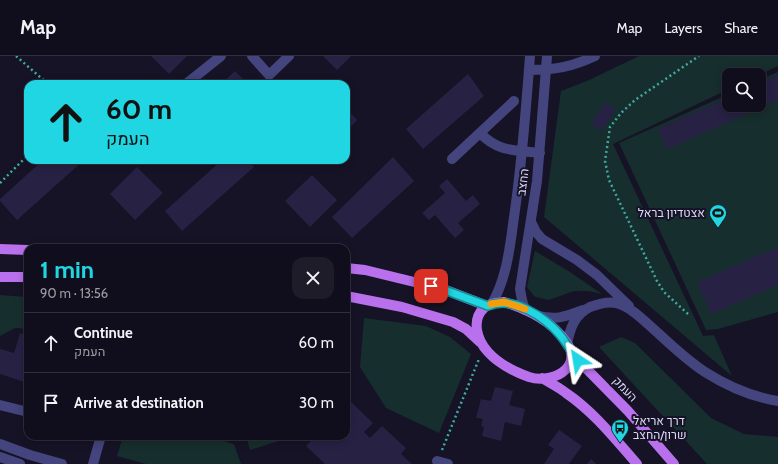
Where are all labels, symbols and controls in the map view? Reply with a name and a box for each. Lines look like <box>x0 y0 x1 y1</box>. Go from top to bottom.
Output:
text: Map <box>20 16 56 39</box>
text: Map <box>617 19 642 37</box>
text: Layers <box>664 19 702 37</box>
text: Share <box>724 19 758 37</box>
map controls <box>722 68 766 112</box>
button: search <box>722 68 766 112</box>
text: 60 m <box>106 92 172 126</box>
icon: ahead <box>40 96 92 148</box>
text: העמק <box>106 128 150 150</box>
street label: החצב <box>513 168 532 196</box>
sports icon: אצטדיון בראל <box>708 203 728 228</box>
place label: אצטדיון בראל <box>638 205 705 220</box>
text: 1 min <box>40 255 94 284</box>
button: close <box>292 257 334 299</box>
pin <box>414 269 448 303</box>
icon: arrive <box>420 275 442 297</box>
text: 90 m · 13:56 <box>40 285 108 301</box>
text: Continue <box>74 324 133 342</box>
icon: ahead <box>40 332 62 354</box>
text: 60 m <box>298 334 334 352</box>
position arrow <box>557 339 599 381</box>
text: העמק <box>74 343 106 359</box>
street label: העמק <box>610 373 641 404</box>
icon: arrive <box>40 392 62 414</box>
text: Arrive at destination <box>74 394 204 412</box>
text: 30 m <box>299 394 334 412</box>
place label: דרך אריאל שרון/החצב <box>633 413 687 442</box>
bus stop icon: דרך אריאל שרון/החצב <box>610 418 630 443</box>

